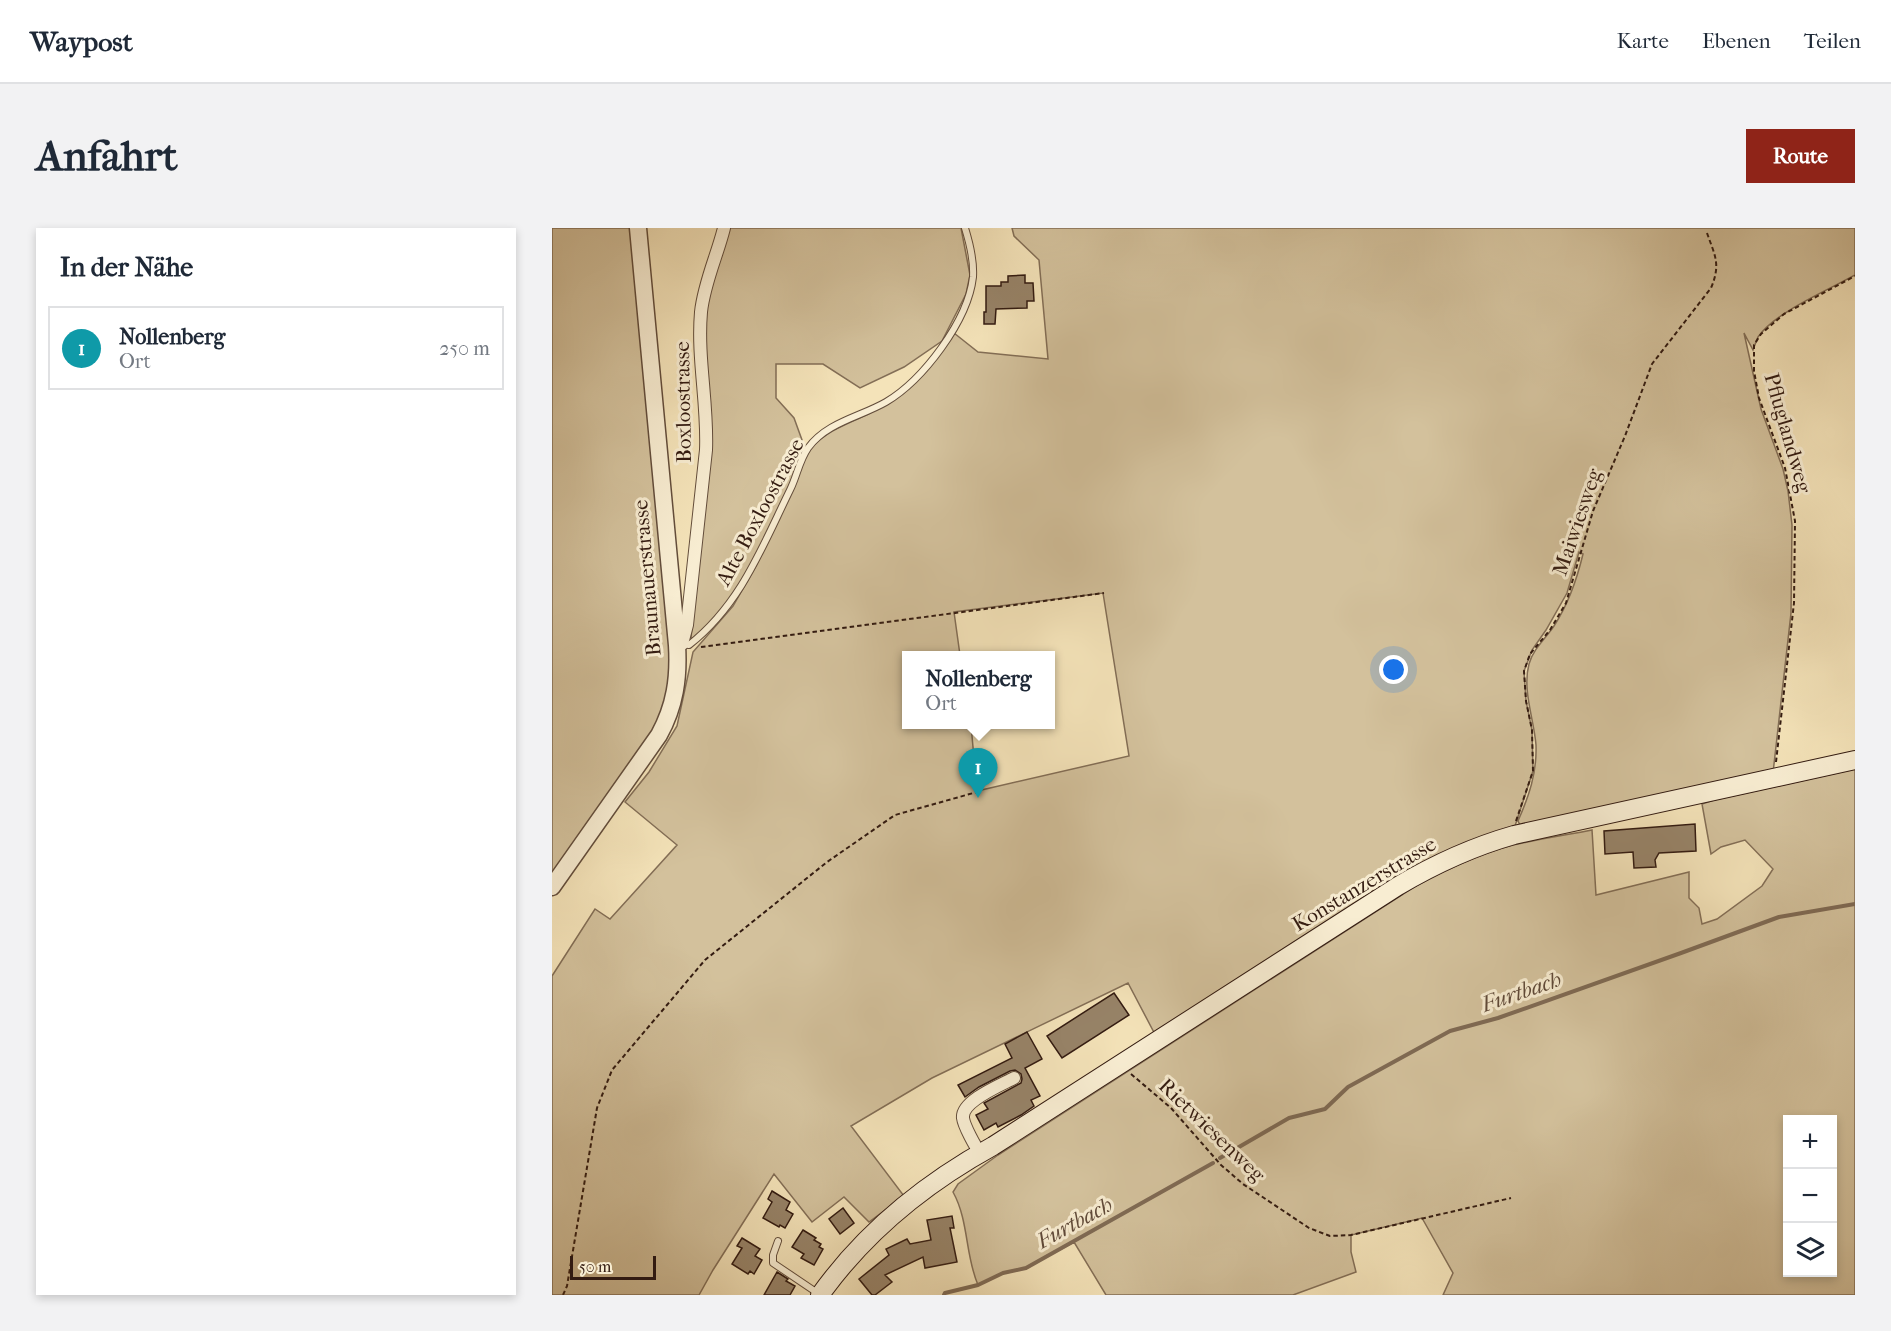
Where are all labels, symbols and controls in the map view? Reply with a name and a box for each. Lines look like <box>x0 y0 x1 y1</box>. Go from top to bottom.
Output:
text: Waypost <box>30 25 133 58</box>
text: Karte <box>1617 29 1669 53</box>
text: Ebenen <box>1702 29 1771 53</box>
text: Teilen <box>1804 29 1861 53</box>
button: Route <box>1746 129 1855 183</box>
text: Anfahrt <box>36 132 178 181</box>
text: In der Nähe <box>60 252 193 283</box>
text: Nollenberg <box>119 324 225 350</box>
text: 1 <box>78 337 85 360</box>
text: 250 m <box>439 337 490 360</box>
street label: Boxloostrasse <box>670 341 696 463</box>
text: Ort <box>119 350 151 373</box>
street label: Pfluglandweg <box>1759 370 1817 496</box>
street label: Alte Boxloostrasse <box>711 434 809 591</box>
street label: Maiwiesweg <box>1548 465 1607 579</box>
street label: Braunauerstrasse <box>628 499 666 657</box>
popup <box>902 651 1055 729</box>
your location <box>1379 655 1408 684</box>
text: Nollenberg <box>925 666 1032 692</box>
text: Ort <box>925 692 957 715</box>
pin: 1 <box>958 748 998 798</box>
street label: Konstanzerstrasse <box>1288 832 1440 936</box>
water label: Furtbach <box>1477 966 1565 1018</box>
street label: Rietwiesenweg <box>1154 1073 1271 1187</box>
map controls <box>1783 1115 1837 1277</box>
button: + <box>1783 1115 1837 1169</box>
button: − <box>1783 1169 1837 1223</box>
water label: Furtbach <box>1031 1191 1117 1255</box>
button: layers <box>1783 1223 1837 1277</box>
scale bar <box>570 1253 656 1280</box>
text: 50 m <box>579 1257 611 1276</box>

